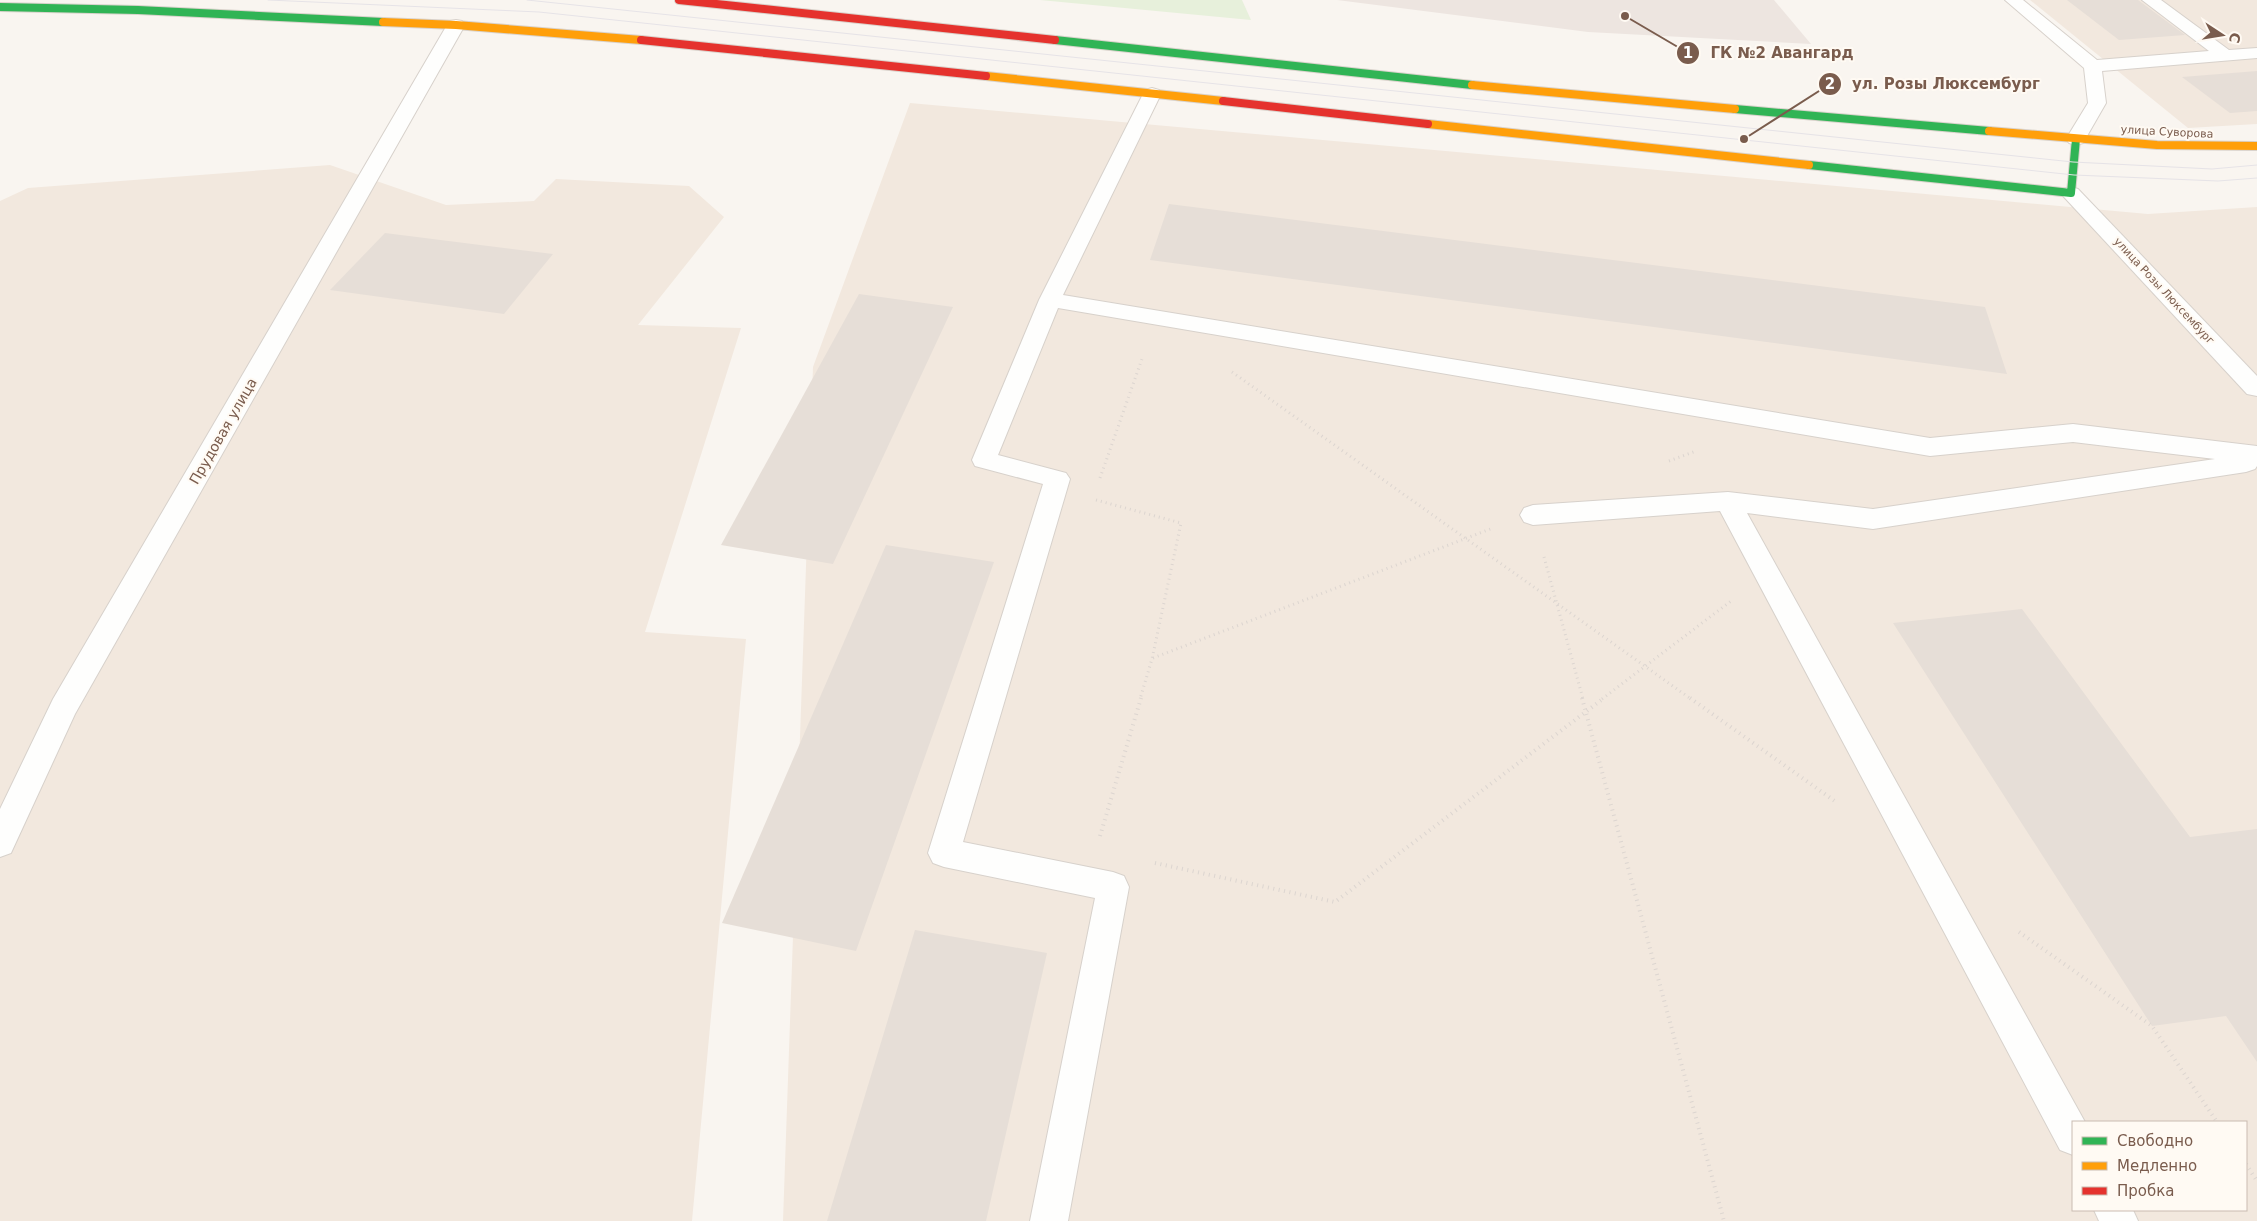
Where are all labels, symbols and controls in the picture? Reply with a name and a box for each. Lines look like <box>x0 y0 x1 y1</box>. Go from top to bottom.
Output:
north arrow <box>2197 10 2247 60</box>
text: С <box>2226 31 2244 44</box>
callout: ГК №2 Авангард <box>1675 38 1863 68</box>
text: 1 <box>1683 44 1693 62</box>
text: ГК №2 Авангард <box>1710 44 1854 62</box>
callout: ул. Розы Люксембург <box>1817 69 2050 99</box>
text: 2 <box>1825 75 1835 93</box>
text: ул. Розы Люксембург <box>1852 75 2040 93</box>
street label: улица Суворова <box>2120 123 2214 141</box>
street label: улица Розы Люксембург <box>2111 235 2217 347</box>
street label: Прудовая улица <box>186 375 260 487</box>
legend <box>2072 1121 2247 1211</box>
text: Свободно <box>2117 1132 2193 1150</box>
text: Медленно <box>2117 1157 2197 1175</box>
text: Пробка <box>2117 1182 2174 1200</box>

